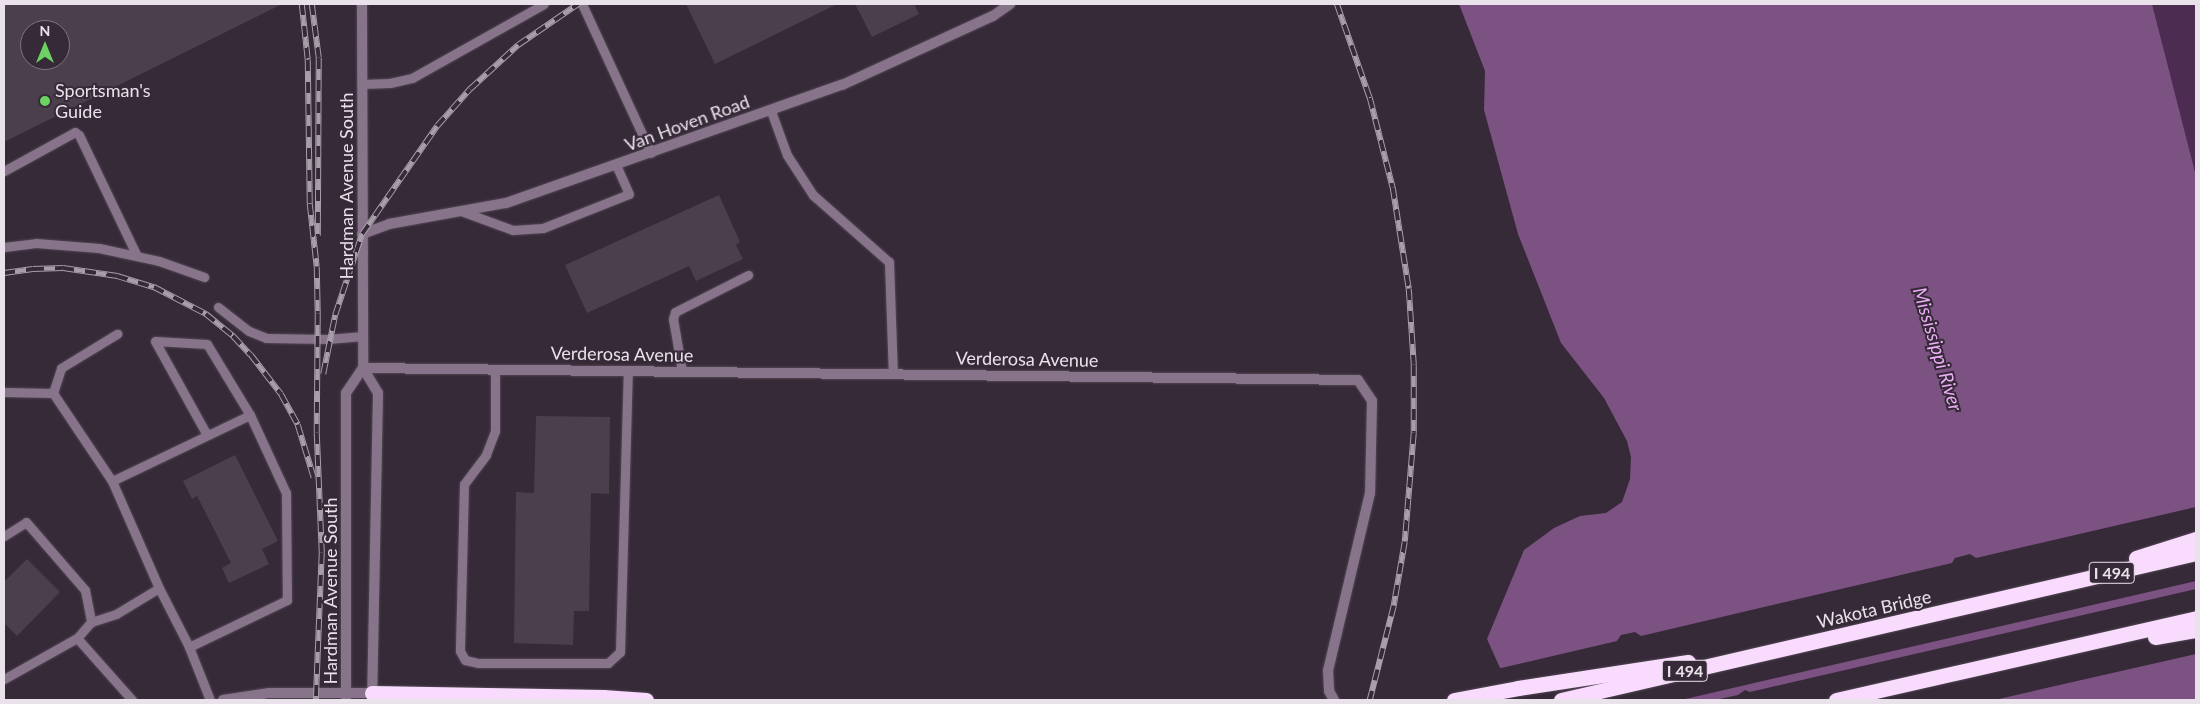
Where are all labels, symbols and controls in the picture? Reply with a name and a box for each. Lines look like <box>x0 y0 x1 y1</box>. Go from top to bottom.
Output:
north arrow <box>20 20 70 70</box>
text: N <box>40 22 50 39</box>
place label: Sportsman's Guide <box>55 80 151 122</box>
street label: Van Hoven Road <box>622 90 752 156</box>
street label: Hardman Avenue South <box>335 92 357 280</box>
marker: Sportsman's Guide <box>39 95 51 107</box>
water label: Mississippi River <box>1908 284 1968 414</box>
street label: Verderosa Avenue <box>550 342 694 366</box>
street label: Verderosa Avenue <box>955 347 1099 371</box>
street label: Hardman Avenue South <box>319 497 341 685</box>
road number: I 494 <box>2088 560 2136 586</box>
street label: Wakota Bridge <box>1815 585 1933 633</box>
road number: I 494 <box>1661 658 1709 684</box>

